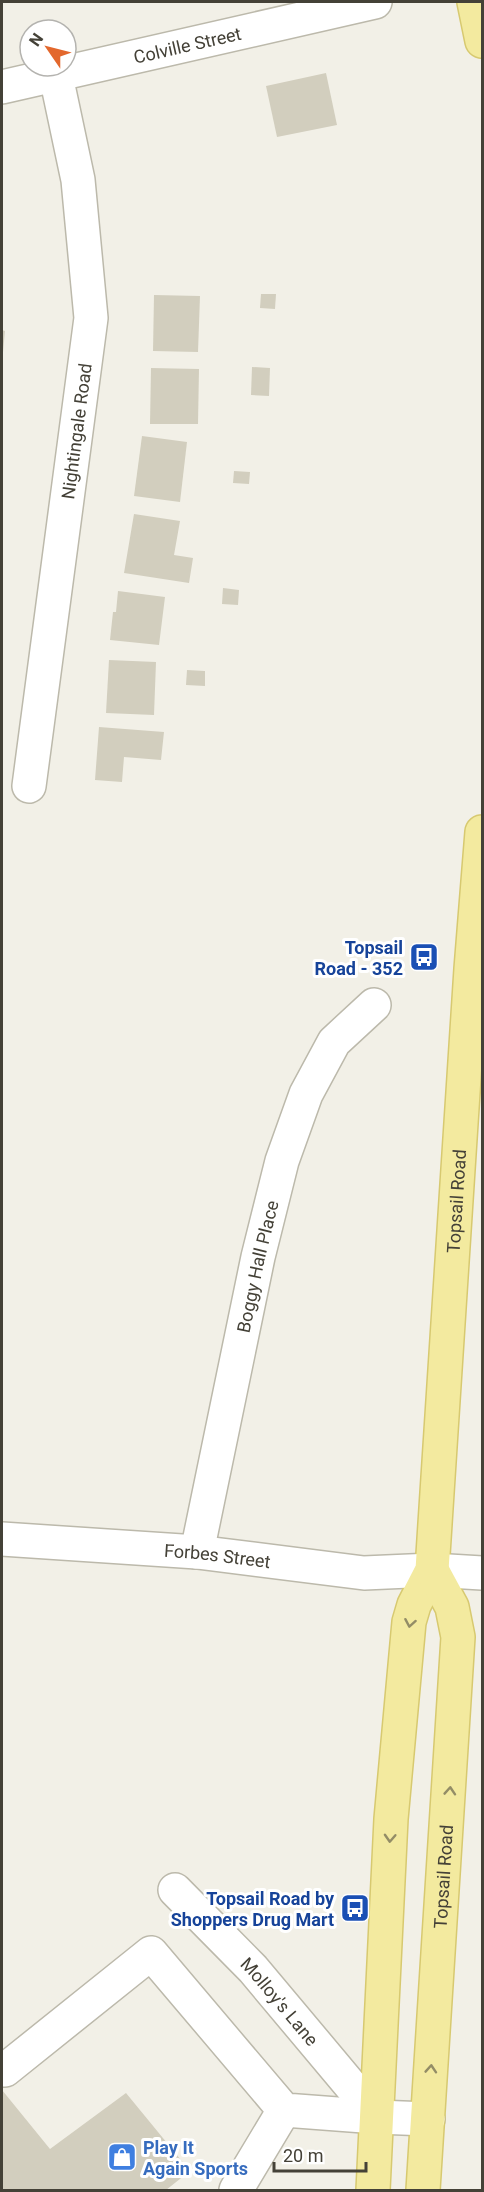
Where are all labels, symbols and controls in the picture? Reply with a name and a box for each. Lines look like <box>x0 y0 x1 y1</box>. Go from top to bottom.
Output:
north arrow <box>18 18 78 78</box>
street label: Colville Street <box>131 22 243 67</box>
text: N <box>25 30 47 50</box>
street label: Nightingale Road <box>57 362 95 500</box>
place label: Topsail Road - 352 <box>315 937 403 979</box>
bus stop icon: Topsail Road - 352 <box>408 941 440 973</box>
street label: Topsail Road <box>442 1149 470 1254</box>
street label: Boggy Hall Place <box>232 1198 282 1334</box>
street label: Forbes Street <box>163 1539 272 1572</box>
one-way arrow <box>404 1618 417 1628</box>
one-way arrow <box>443 1786 456 1795</box>
street label: Topsail Road <box>429 1824 457 1929</box>
one-way arrow <box>383 1834 396 1843</box>
place label: Topsail Road by Shoppers Drug Mart <box>171 1888 335 1930</box>
bus stop icon: Topsail Road by Shoppers Drug Mart <box>339 1892 371 1924</box>
street label: Molloy's Lane <box>237 1953 323 2050</box>
one-way arrow <box>424 2065 437 2074</box>
scale bar <box>274 2135 366 2173</box>
place label: Play It Again Sports <box>143 2137 248 2179</box>
shop icon: Play It Again Sports <box>106 2141 138 2173</box>
text: 20 m <box>283 2145 323 2166</box>

